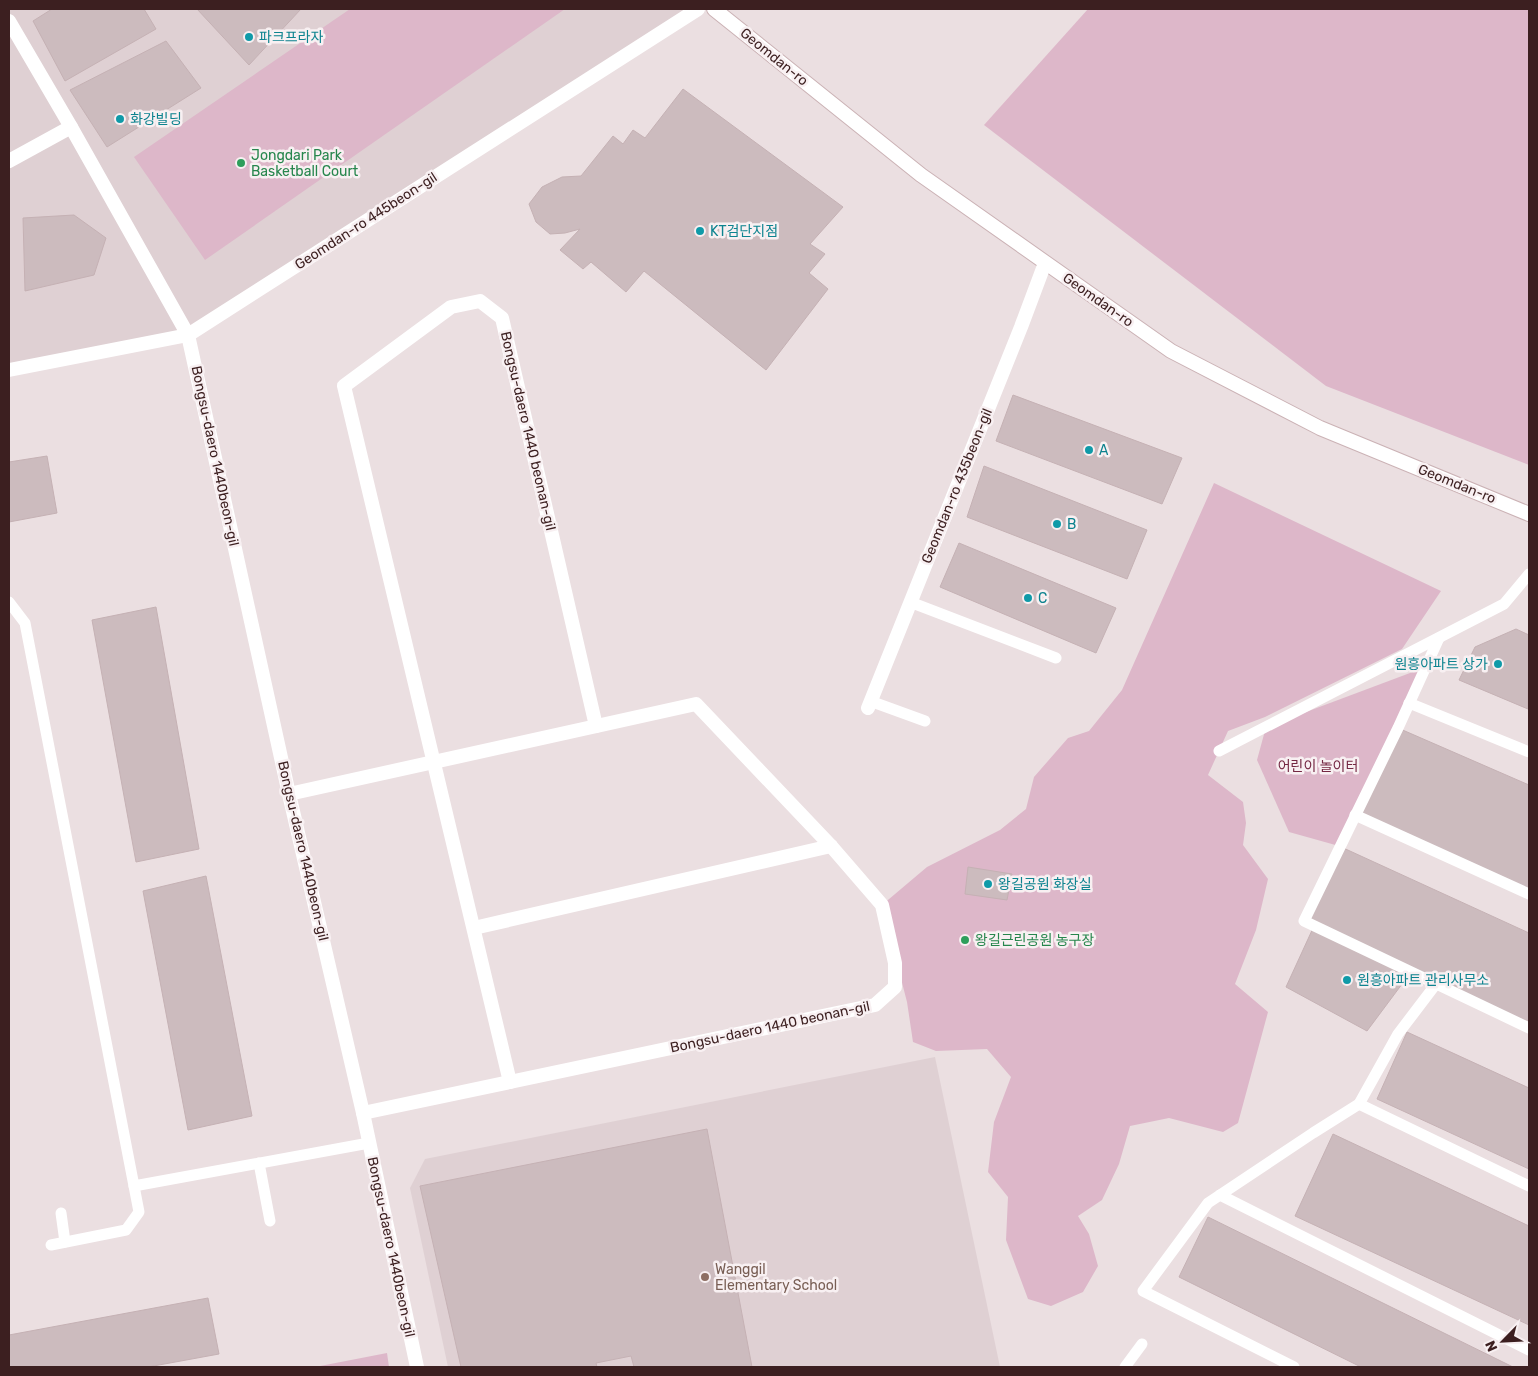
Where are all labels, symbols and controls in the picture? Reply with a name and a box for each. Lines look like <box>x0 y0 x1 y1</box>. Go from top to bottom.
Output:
street label: Geomdan-ro <box>737 24 811 90</box>
place label: 파크프라자 <box>259 29 324 46</box>
marker: 파크프라자 <box>243 31 255 43</box>
place label: 화강빌딩 <box>130 111 182 128</box>
marker: 화강빌딩 <box>114 113 126 125</box>
place label: Jongdari Park Basketball Court <box>251 147 359 180</box>
marker: Jongdari Park Basketball Court <box>235 157 247 169</box>
street label: Geomdan-ro 445beon-gil <box>292 169 440 273</box>
place label: KT검단지점 <box>710 223 778 240</box>
marker: KT검단지점 <box>694 225 706 237</box>
street label: Geomdan-ro <box>1059 269 1137 331</box>
street label: Bongsu-daero 1440 beonan-gil <box>497 330 559 532</box>
street label: Bongsu-daero 1440beon-gil <box>188 364 242 548</box>
street label: Geomdan-ro 435beon-gil <box>918 406 996 566</box>
place label: A <box>1099 442 1109 459</box>
marker: A <box>1083 444 1095 456</box>
street label: Geomdan-ro <box>1416 461 1498 507</box>
place label: B <box>1067 516 1076 533</box>
marker: B <box>1051 518 1063 530</box>
place label: C <box>1038 590 1047 607</box>
marker: C <box>1022 592 1034 604</box>
place label: 원흥아파트 상가 <box>1394 656 1488 673</box>
marker: 원흥아파트 상가 <box>1492 658 1504 670</box>
park label: 어린이 놀이터 <box>1278 758 1358 775</box>
street label: Bongsu-daero 1440beon-gil <box>274 759 332 943</box>
place label: 왕길공원 화장실 <box>998 876 1092 893</box>
marker: 왕길공원 화장실 <box>982 878 994 890</box>
place label: 왕길근린공원 농구장 <box>975 932 1094 949</box>
marker: 왕길근린공원 농구장 <box>959 934 971 946</box>
place label: 원흥아파트 관리사무소 <box>1357 972 1489 989</box>
marker: 원흥아파트 관리사무소 <box>1341 974 1353 986</box>
street label: Bongsu-daero 1440 beonan-gil <box>669 998 871 1056</box>
street label: Bongsu-daero 1440beon-gil <box>364 1155 418 1339</box>
place label: Wanggil Elementary School <box>715 1261 837 1294</box>
marker: Wanggil Elementary School <box>699 1271 711 1283</box>
north arrow <box>1478 1316 1528 1366</box>
text: N <box>1482 1338 1501 1354</box>

